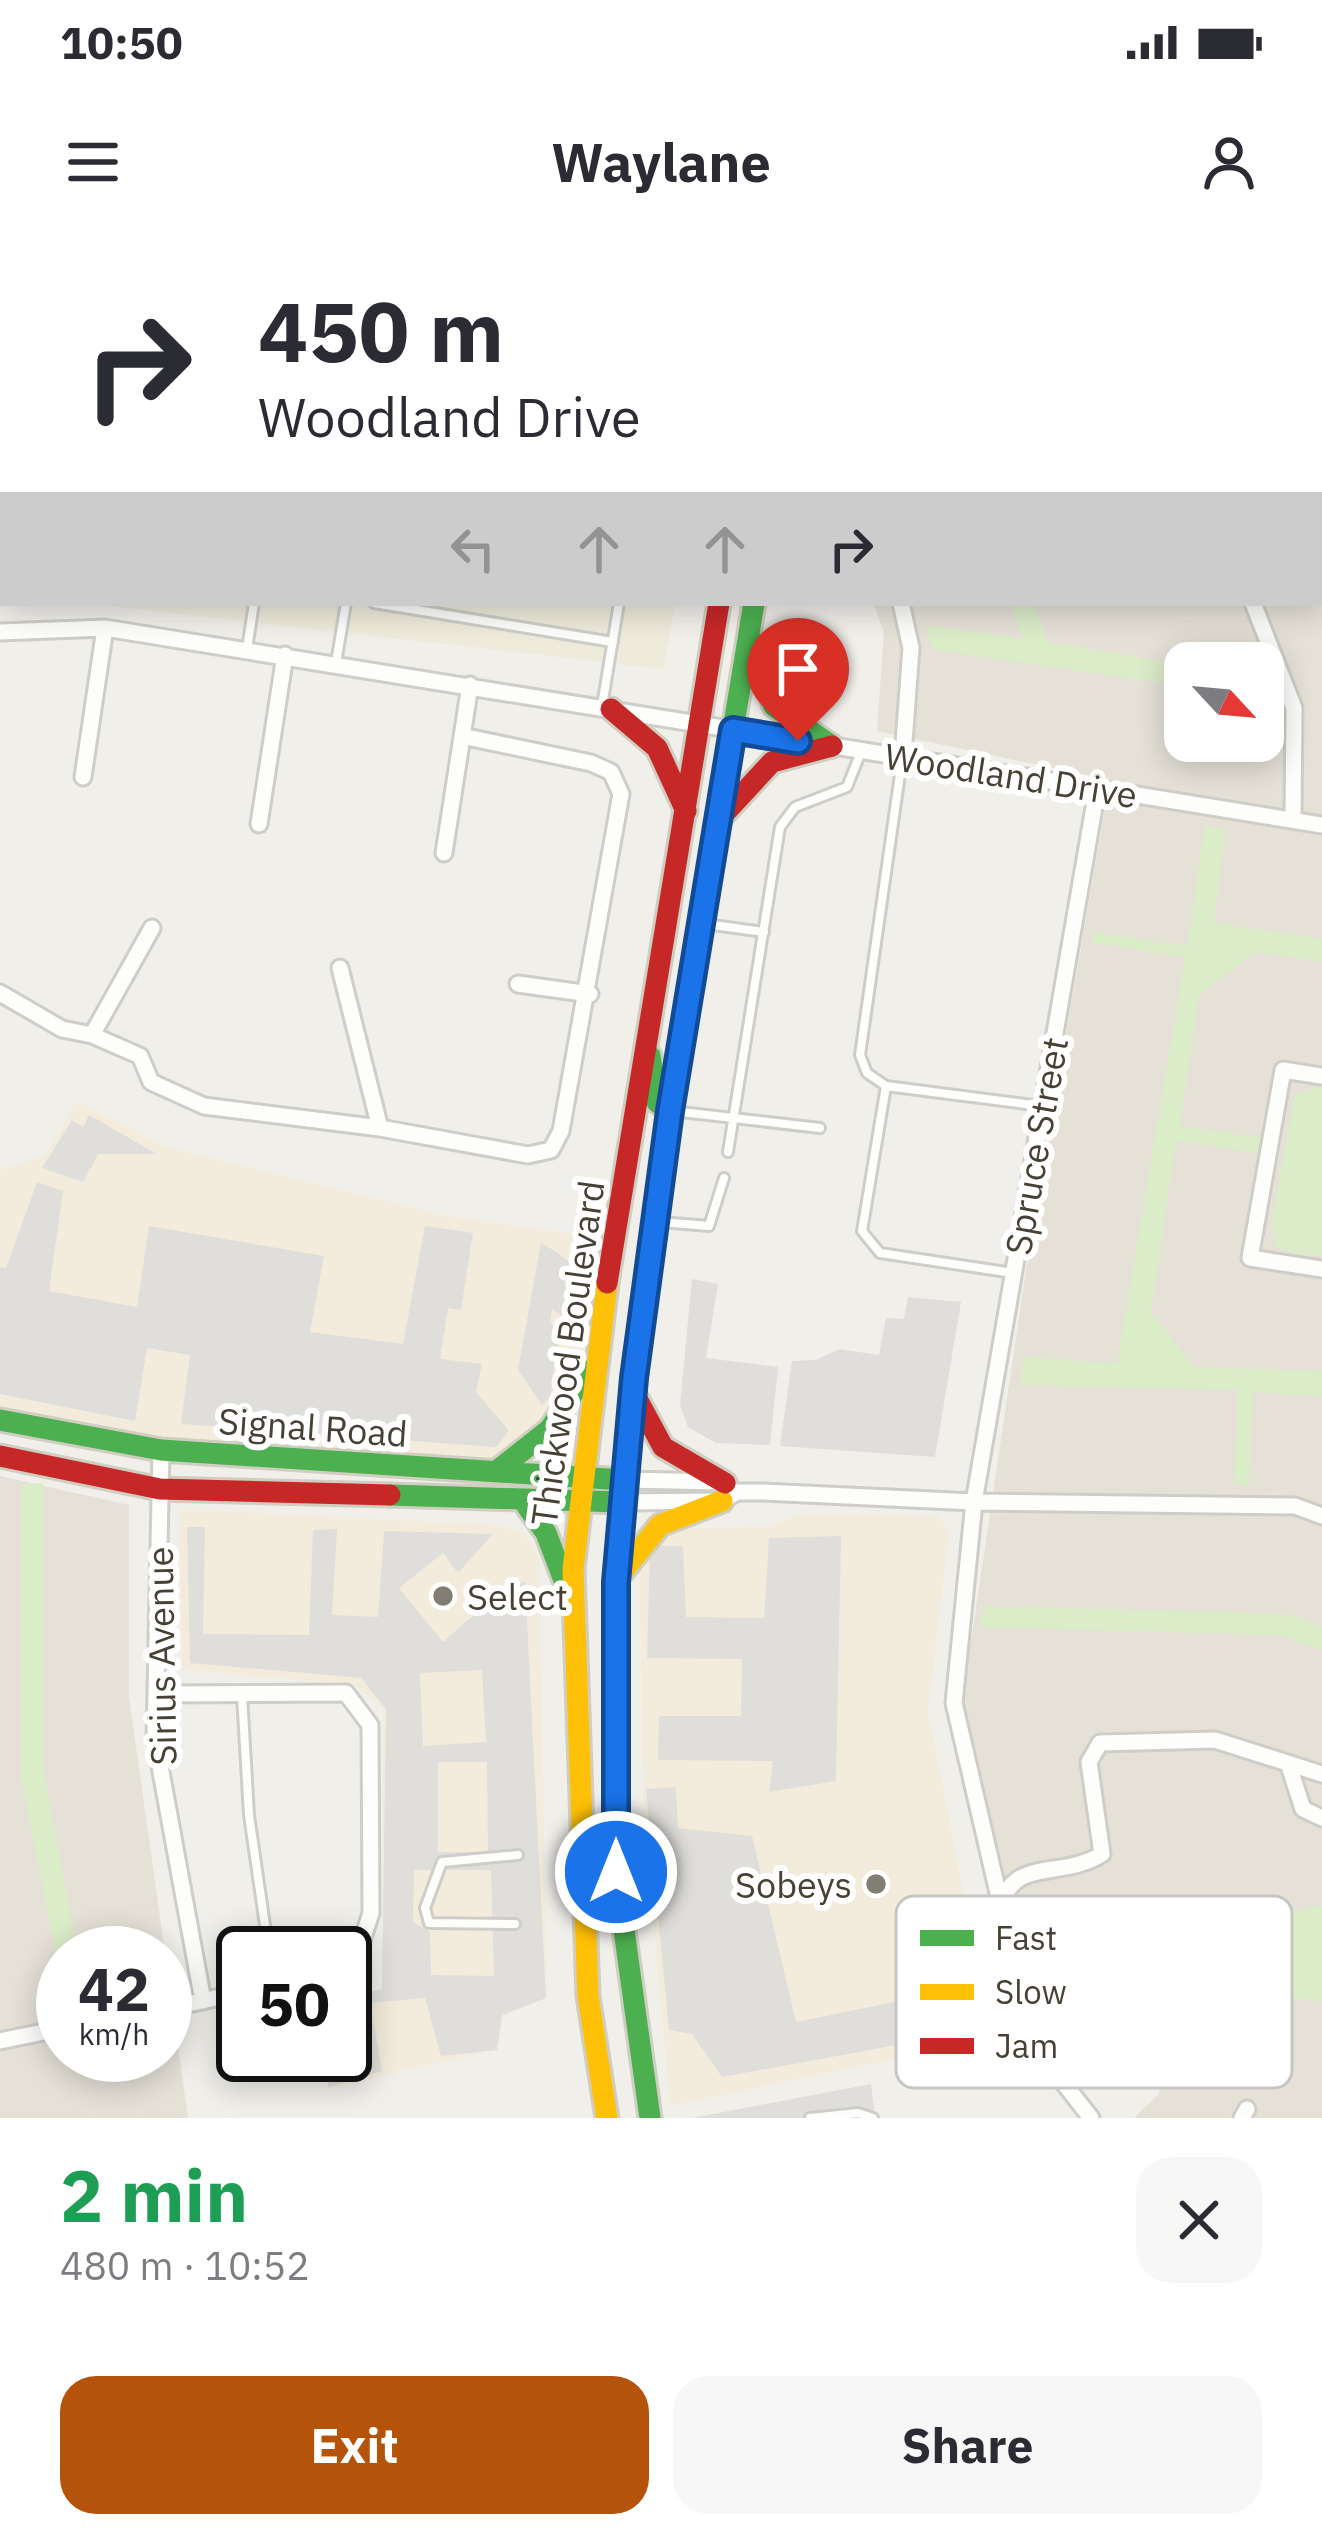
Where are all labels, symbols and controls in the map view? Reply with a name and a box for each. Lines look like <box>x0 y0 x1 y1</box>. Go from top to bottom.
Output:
text: 10:50 <box>60 13 183 71</box>
text: Waylane <box>551 127 771 197</box>
icon: menu <box>60 129 126 195</box>
icon: person <box>1196 129 1262 195</box>
text: 450 m <box>258 276 504 385</box>
icon: right <box>60 288 216 444</box>
text: Woodland Drive <box>258 382 641 452</box>
icon: left <box>440 516 506 582</box>
icon: ahead <box>566 516 632 582</box>
icon: ahead <box>692 516 758 582</box>
icon: right <box>818 516 884 582</box>
pin <box>747 618 849 741</box>
icon: arrive <box>765 636 831 702</box>
north arrow <box>1164 642 1284 762</box>
map controls <box>1164 642 1284 762</box>
street label: Woodland Drive <box>881 732 1141 818</box>
street label: Spruce Street <box>994 1033 1078 1259</box>
street label: Thickwood Boulevard <box>520 1177 614 1529</box>
street label: Signal Road <box>217 1397 409 1457</box>
street label: Sirius Avenue <box>136 1546 186 1766</box>
place label: Select <box>467 1573 568 1620</box>
marker: Select <box>430 1583 456 1609</box>
position arrow <box>553 1809 679 1935</box>
place label: Sobeys <box>735 1861 852 1908</box>
marker: Sobeys <box>863 1871 889 1897</box>
legend <box>896 1896 1292 2088</box>
text: Fast <box>995 1916 1057 1959</box>
speed limit sign: 50 <box>216 1926 372 2082</box>
text: 42 <box>78 1949 150 2028</box>
text: Slow <box>995 1970 1067 2013</box>
text: km/h <box>79 2014 149 2053</box>
text: Jam <box>995 2024 1058 2067</box>
text: 2 min <box>60 2148 248 2242</box>
button: close <box>1136 2157 1262 2283</box>
text: 480 m · 10:52 <box>60 2240 310 2291</box>
button: Exit <box>60 2376 649 2514</box>
button: Share <box>673 2376 1262 2514</box>

